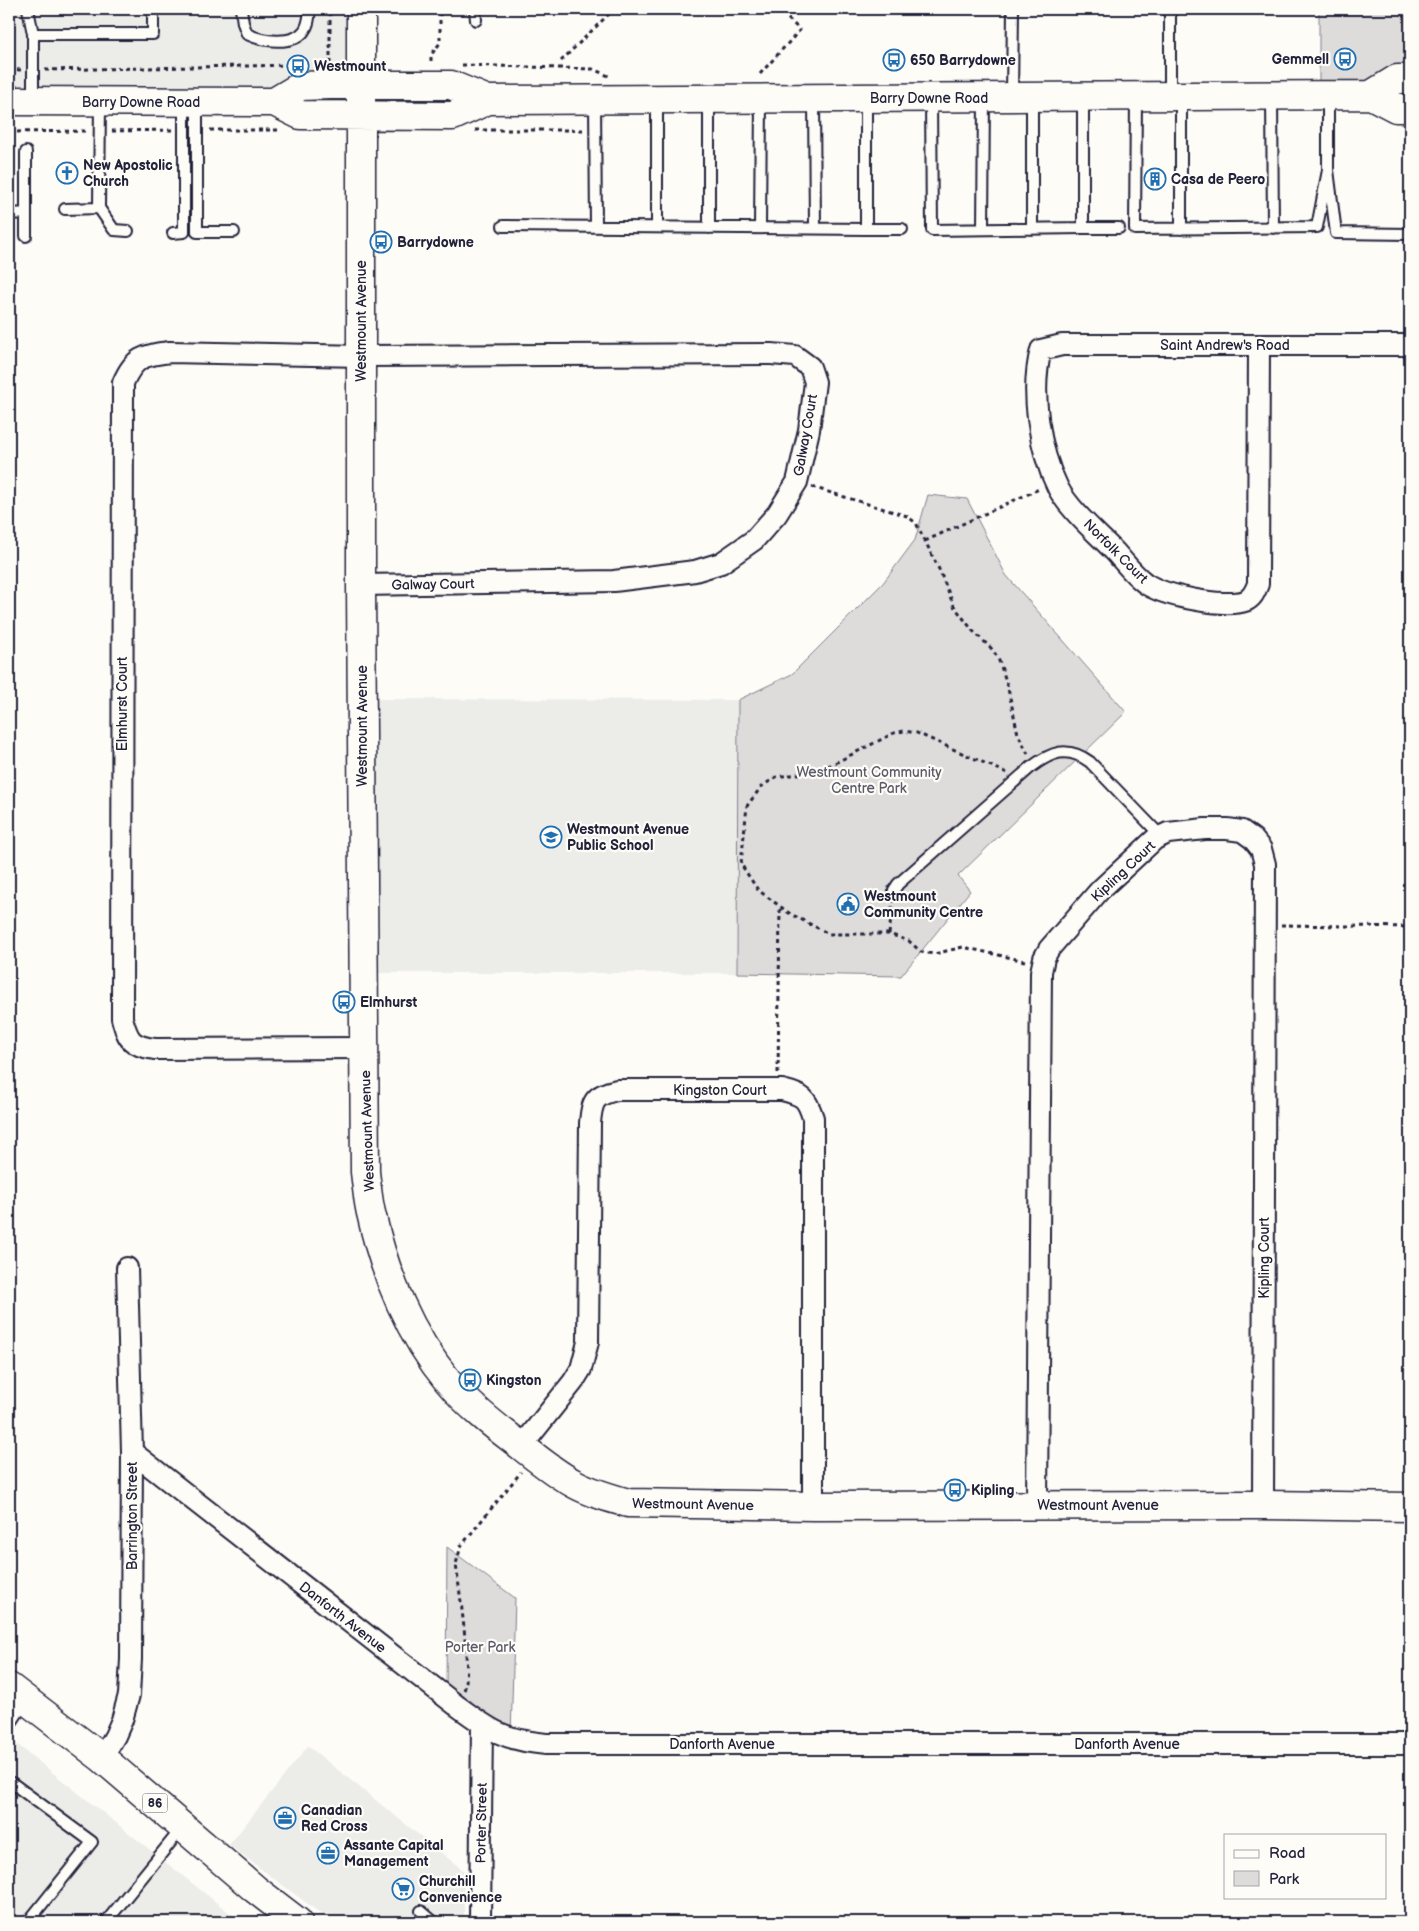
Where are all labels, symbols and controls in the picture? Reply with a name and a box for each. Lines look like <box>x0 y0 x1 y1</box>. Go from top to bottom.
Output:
bus stop icon: Gemmell <box>1333 47 1357 71</box>
bus stop icon: 650 Barrydowne <box>882 48 906 72</box>
place label: Gemmell <box>1272 51 1329 68</box>
place label: 650 Barrydowne <box>910 52 1016 69</box>
bus stop icon: Westmount <box>286 54 310 78</box>
place label: Westmount <box>314 58 386 75</box>
street label: Barry Downe Road <box>870 90 988 107</box>
street label: Barry Downe Road <box>82 94 200 111</box>
place label: New Apostolic Church <box>83 157 173 190</box>
church icon: New Apostolic Church <box>55 161 79 185</box>
building icon: Casa de Peero <box>1143 167 1167 191</box>
place label: Casa de Peero <box>1171 171 1265 188</box>
bus stop icon: Barrydowne <box>369 230 393 254</box>
place label: Barrydowne <box>397 234 474 251</box>
street label: Westmount Avenue <box>353 260 370 382</box>
street label: Saint Andrew's Road <box>1160 337 1290 354</box>
street label: Galway Court <box>790 392 821 477</box>
street label: Norfolk Court <box>1080 516 1152 588</box>
street label: Galway Court <box>391 575 475 594</box>
street label: Elmhurst Court <box>114 656 131 751</box>
street label: Westmount Avenue <box>354 665 371 787</box>
park label: Westmount Community Centre Park <box>796 764 942 797</box>
place label: Westmount Avenue Public School <box>567 821 689 854</box>
school or university icon: Westmount Avenue Public School <box>539 825 563 849</box>
street label: Kipling Court <box>1088 837 1160 905</box>
place label: Westmount Community Centre <box>864 888 983 921</box>
public building icon: Westmount Community Centre <box>836 892 860 916</box>
bus stop icon: Elmhurst <box>332 990 356 1014</box>
place label: Elmhurst <box>360 994 417 1011</box>
street label: Westmount Avenue <box>357 1070 378 1192</box>
street label: Kingston Court <box>673 1082 768 1099</box>
street label: Kipling Court <box>1256 1216 1273 1299</box>
bus stop icon: Kingston <box>458 1368 482 1392</box>
place label: Kingston <box>486 1372 542 1389</box>
street label: Barrington Street <box>124 1461 141 1570</box>
bus stop icon: Kipling <box>943 1478 967 1502</box>
place label: Kipling <box>971 1482 1014 1499</box>
street label: Westmount Avenue <box>632 1495 754 1514</box>
street label: Westmount Avenue <box>1037 1497 1159 1514</box>
street label: Danforth Avenue <box>296 1578 390 1657</box>
park label: Porter Park <box>445 1639 515 1656</box>
street label: Danforth Avenue <box>669 1736 775 1753</box>
street label: Danforth Avenue <box>1074 1736 1180 1753</box>
street label: Porter Street <box>472 1782 491 1863</box>
road number: 86 <box>142 1794 168 1812</box>
place label: Canadian Red Cross <box>301 1802 368 1835</box>
office icon: Canadian Red Cross <box>273 1806 297 1830</box>
legend <box>1224 1834 1386 1898</box>
place label: Assante Capital Management <box>343 1837 443 1870</box>
office icon: Assante Capital Management <box>316 1841 340 1865</box>
text: Road <box>1269 1844 1305 1863</box>
text: Park <box>1269 1870 1300 1889</box>
place label: Churchill Convenience <box>419 1873 502 1906</box>
supermarket icon: Churchill Convenience <box>391 1877 415 1901</box>

